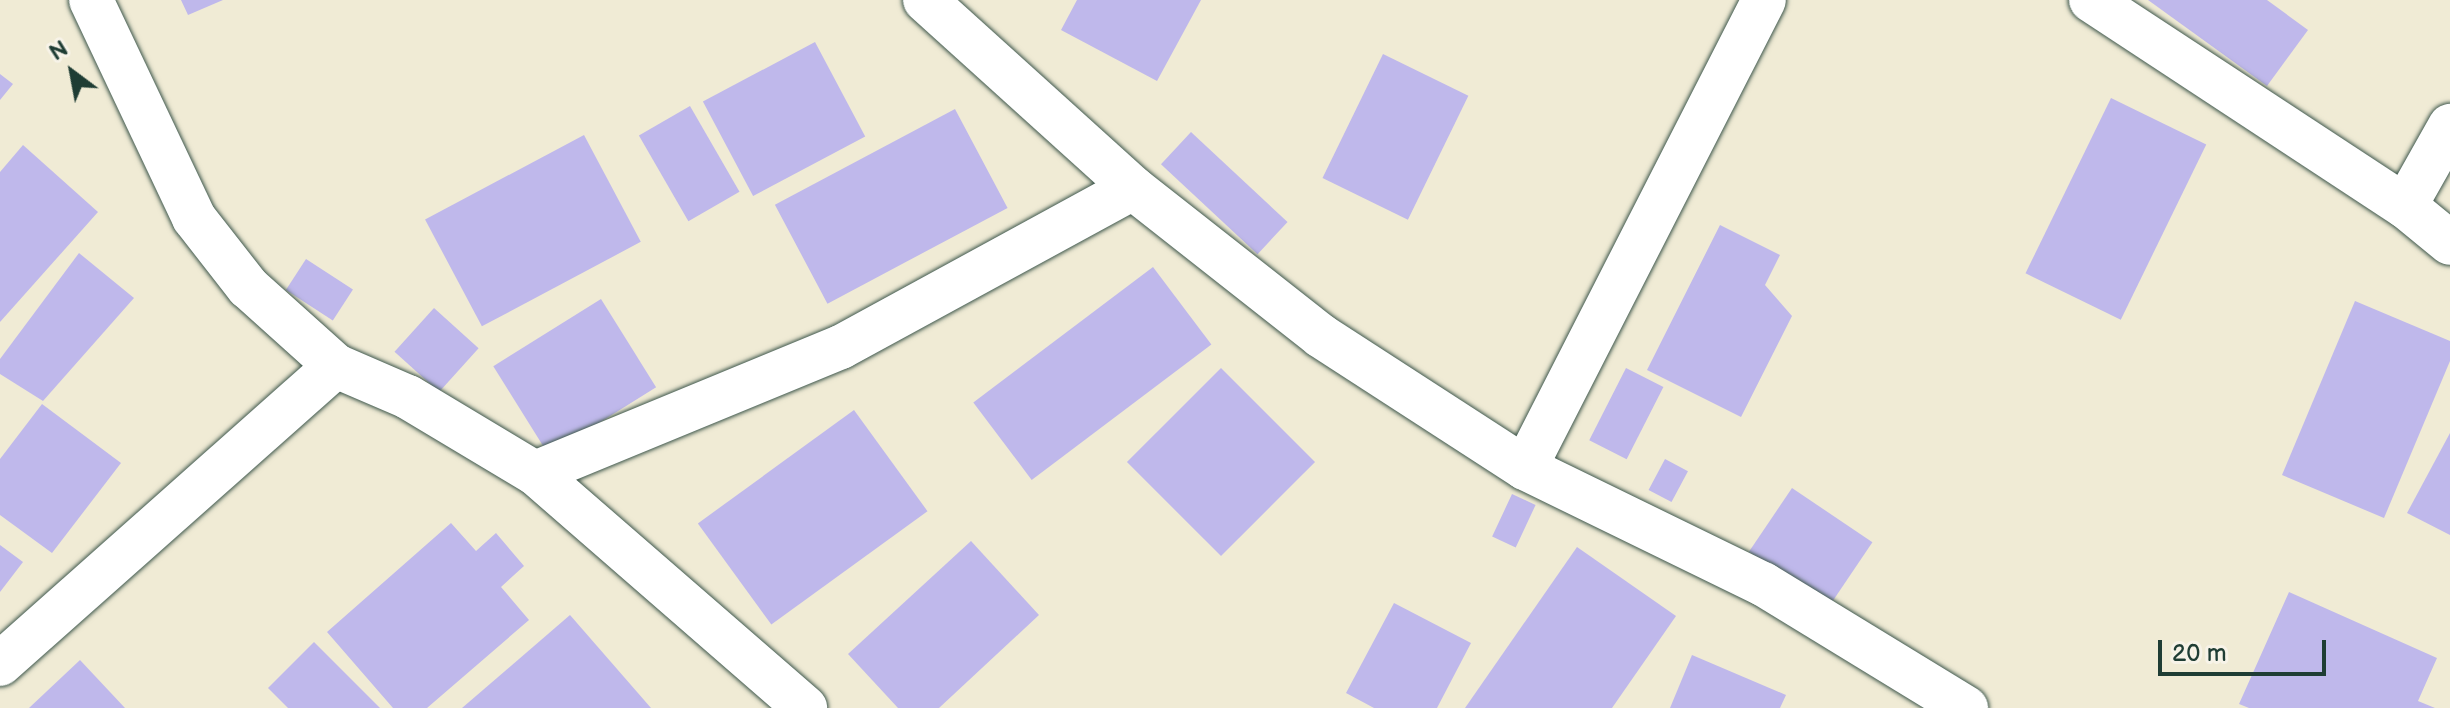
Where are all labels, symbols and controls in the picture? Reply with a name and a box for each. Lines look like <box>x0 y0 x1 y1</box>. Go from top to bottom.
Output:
north arrow <box>32 32 112 112</box>
text: N <box>45 35 73 67</box>
scale bar <box>2162 624 2330 674</box>
text: 20 m <box>2172 639 2227 668</box>

